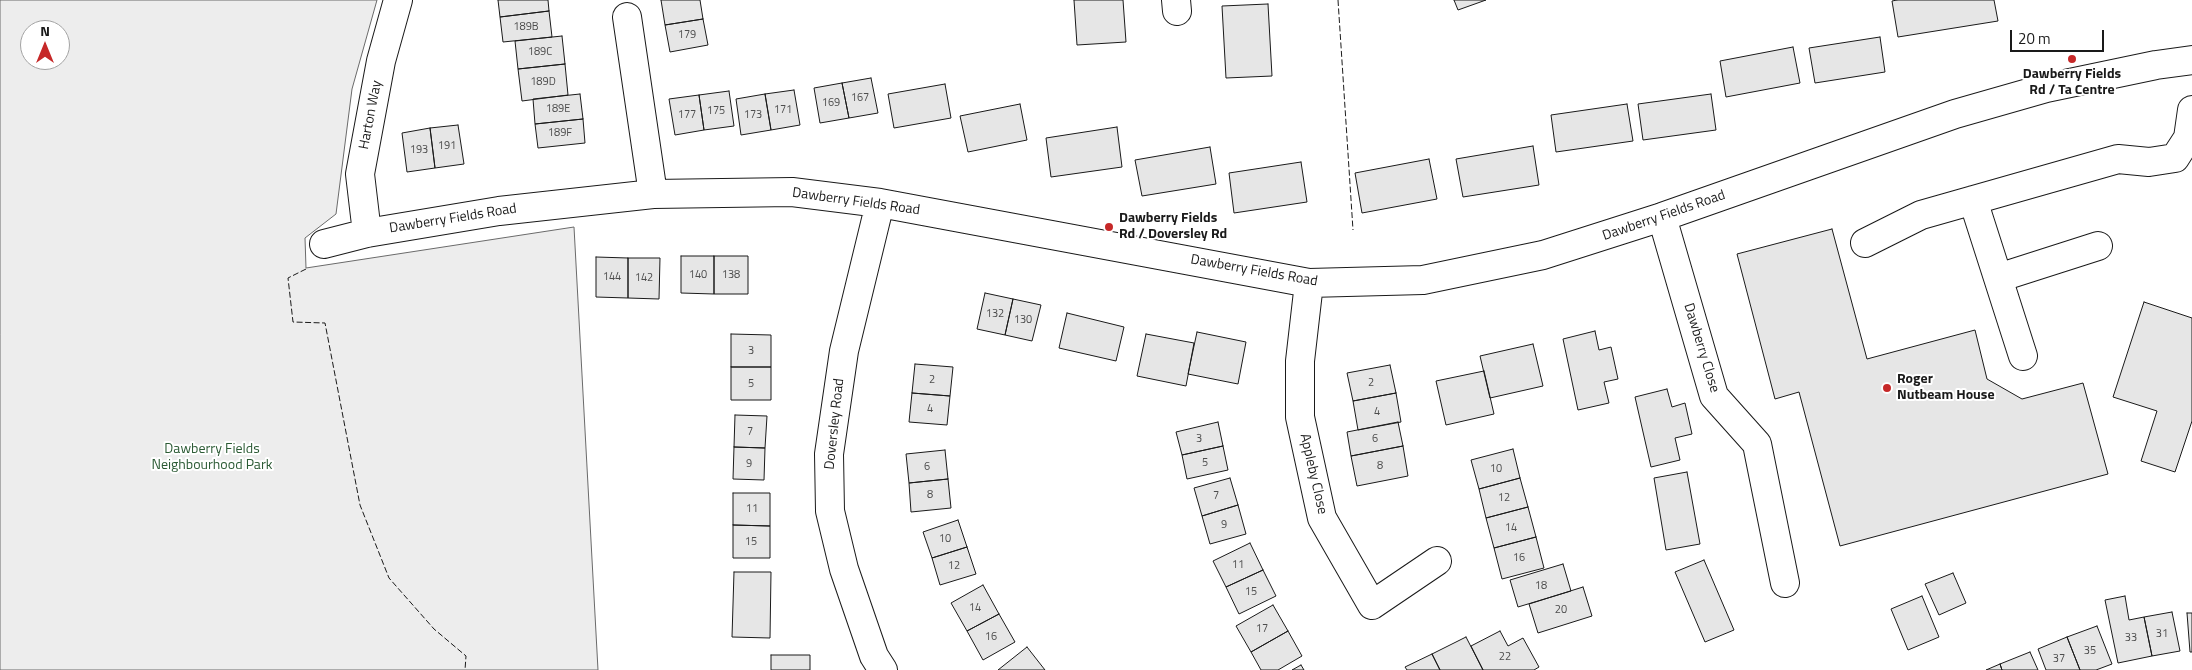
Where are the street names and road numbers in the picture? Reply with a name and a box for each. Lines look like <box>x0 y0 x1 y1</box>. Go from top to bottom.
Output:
street label: Harton Way <box>356 79 386 151</box>
street label: Dawberry Fields Road <box>791 185 921 219</box>
street label: Dawberry Fields Road <box>1600 187 1728 245</box>
street label: Dawberry Fields Road <box>388 201 518 237</box>
street label: Dawberry Fields Road <box>1189 252 1319 290</box>
street label: Dawberry Close <box>1679 301 1723 395</box>
street label: Doversley Road <box>822 378 848 470</box>
street label: Appleby Close <box>1296 432 1330 516</box>

